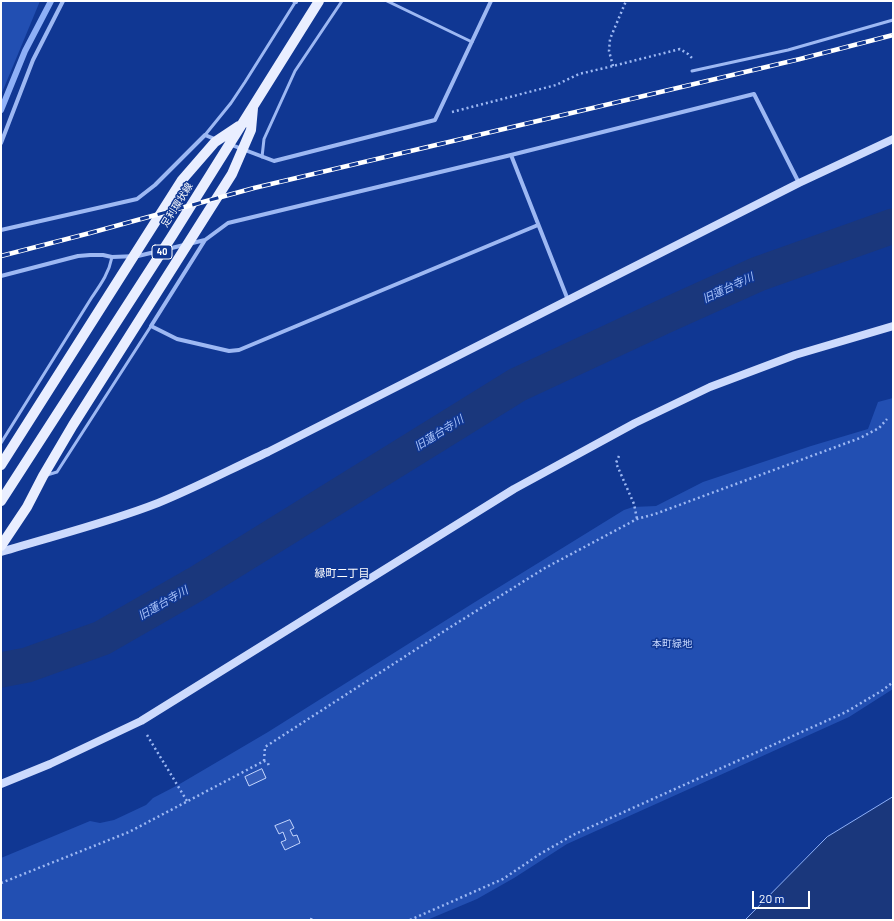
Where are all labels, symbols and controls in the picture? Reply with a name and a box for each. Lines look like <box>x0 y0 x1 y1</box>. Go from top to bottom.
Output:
street label: 足利環状線 <box>159 181 195 229</box>
road number: 40 <box>152 245 172 259</box>
water label: 旧蓮台寺川 <box>700 270 756 306</box>
water label: 旧蓮台寺川 <box>412 413 466 453</box>
district label: 緑町二丁目 <box>315 566 369 580</box>
water label: 旧蓮台寺川 <box>136 584 190 622</box>
park label: 本町緑地 <box>652 638 692 650</box>
scale bar <box>754 883 812 909</box>
text: 20 m <box>759 891 785 905</box>

